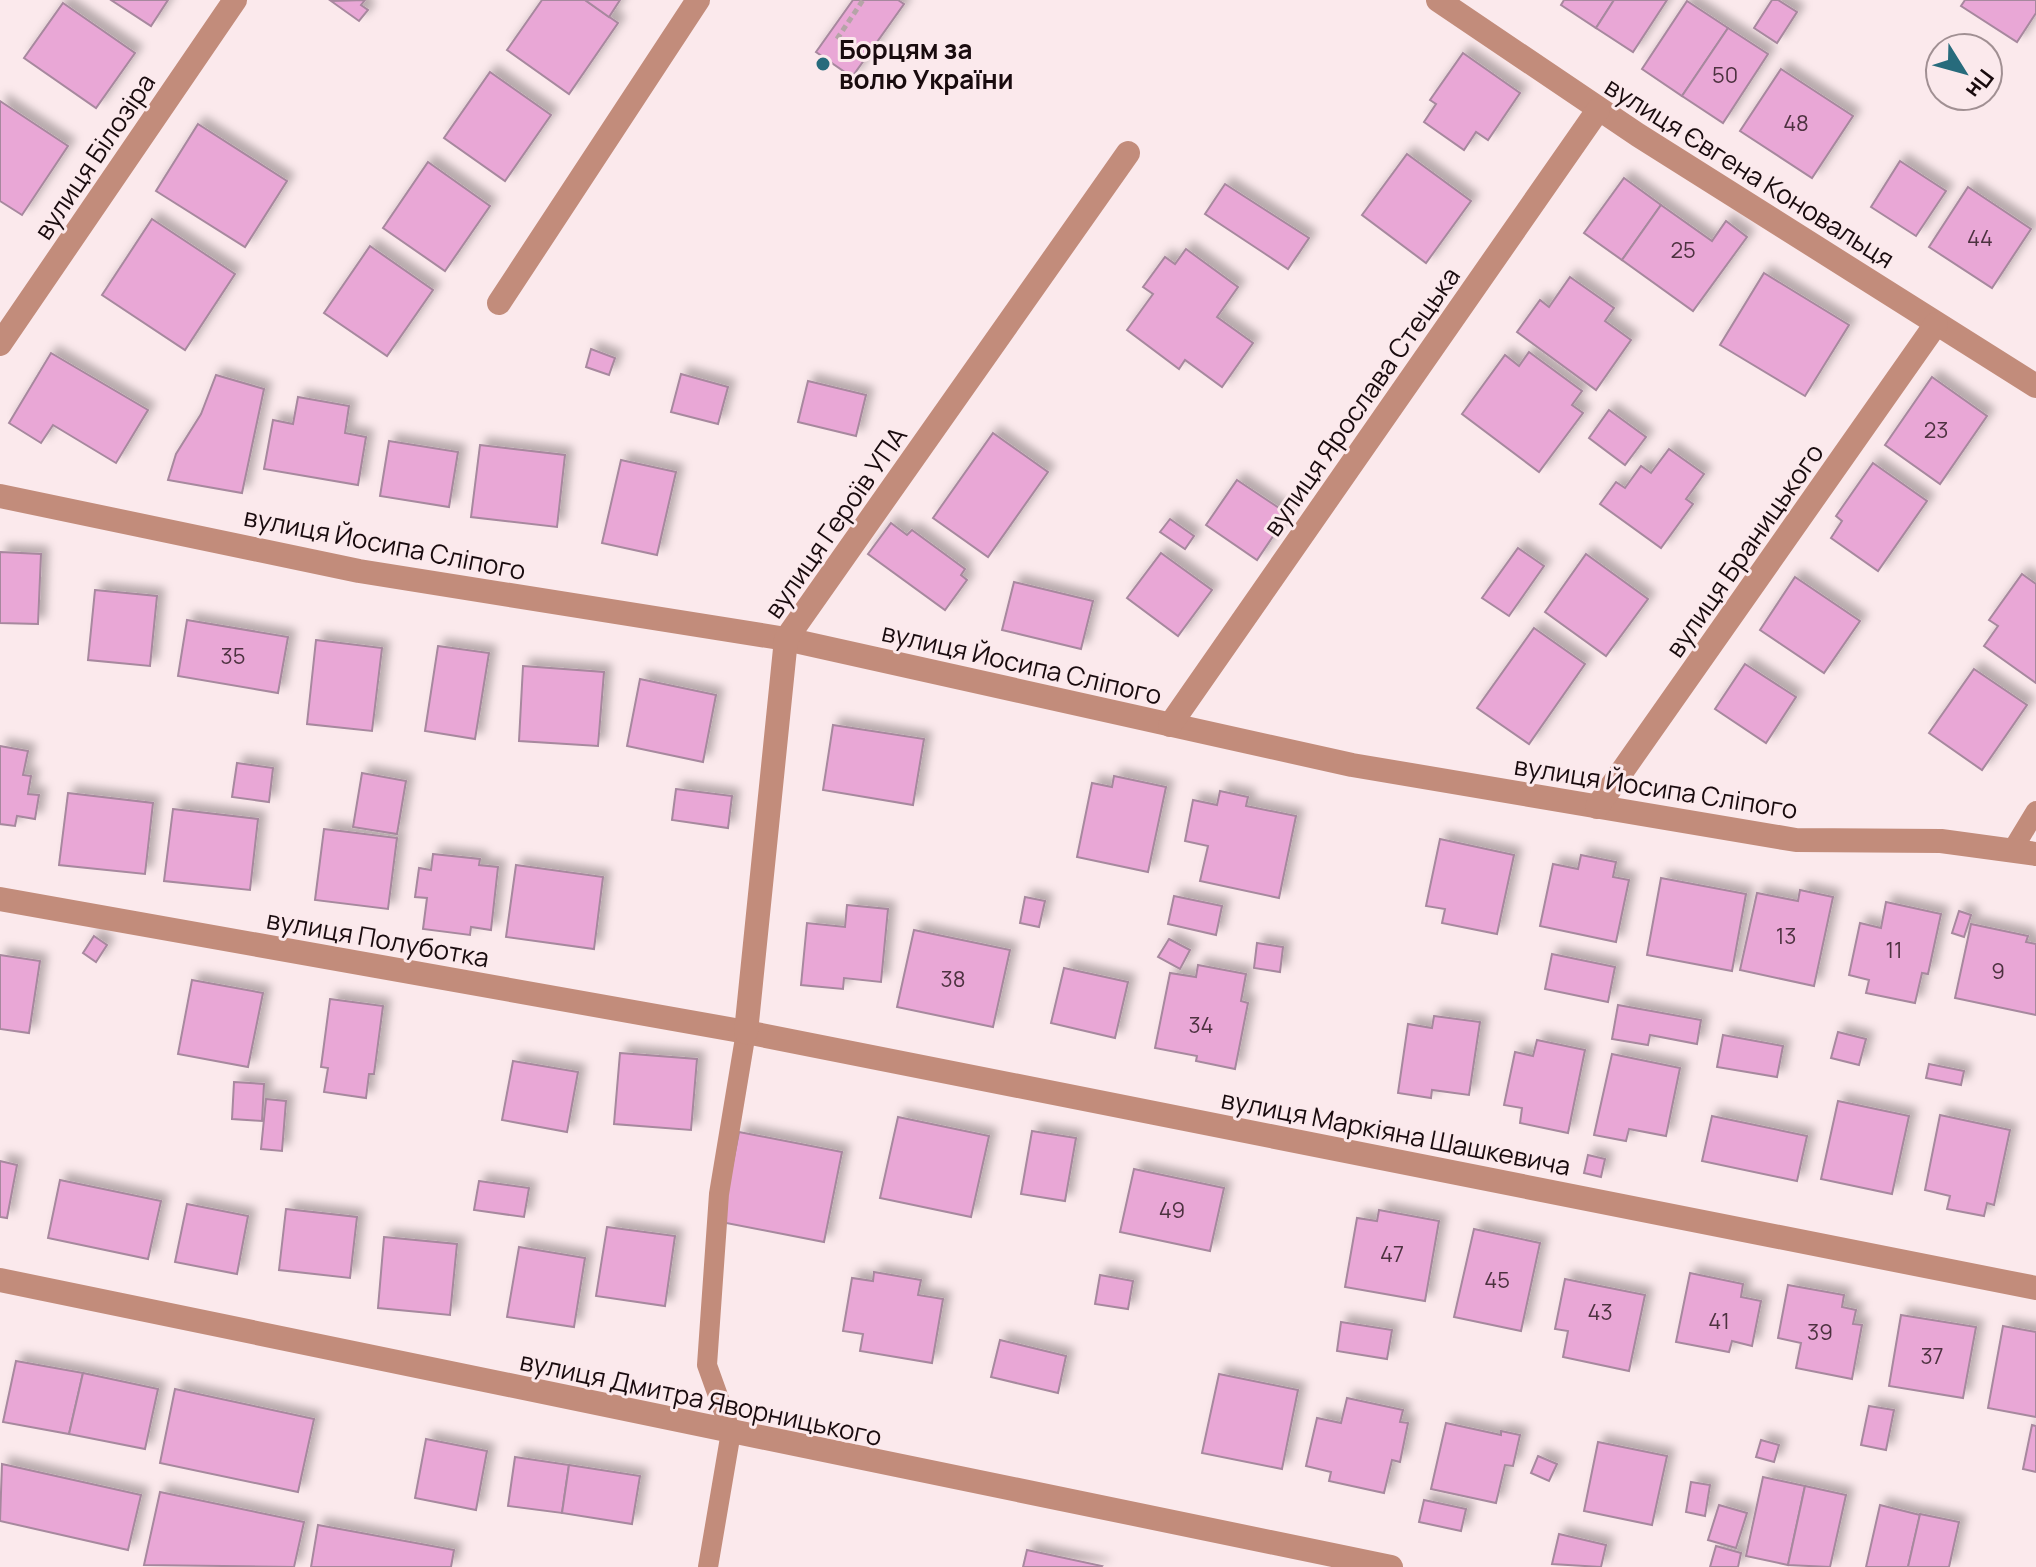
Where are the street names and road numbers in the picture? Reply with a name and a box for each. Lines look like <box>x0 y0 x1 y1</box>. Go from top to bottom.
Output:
street label: вулиця Білозіра <box>25 66 163 246</box>
street label: вулиця Євгена Коновальця <box>1598 68 1902 276</box>
street label: вулиця Ярослава Стецька <box>1254 259 1468 543</box>
street label: вулиця Героїв УПА <box>755 419 915 625</box>
street label: вулиця Браницького <box>1657 436 1831 664</box>
street label: вулиця Йосипа Сліпого <box>241 498 529 588</box>
street label: вулиця Йосипа Сліпого <box>878 613 1166 713</box>
street label: вулиця Йосипа Сліпого <box>1512 747 1800 827</box>
street label: вулиця Полуботка <box>264 901 492 975</box>
street label: вулиця Маркіяна Шашкевича <box>1218 1080 1574 1184</box>
street label: вулиця Дмитра Яворницького <box>517 1342 885 1454</box>

